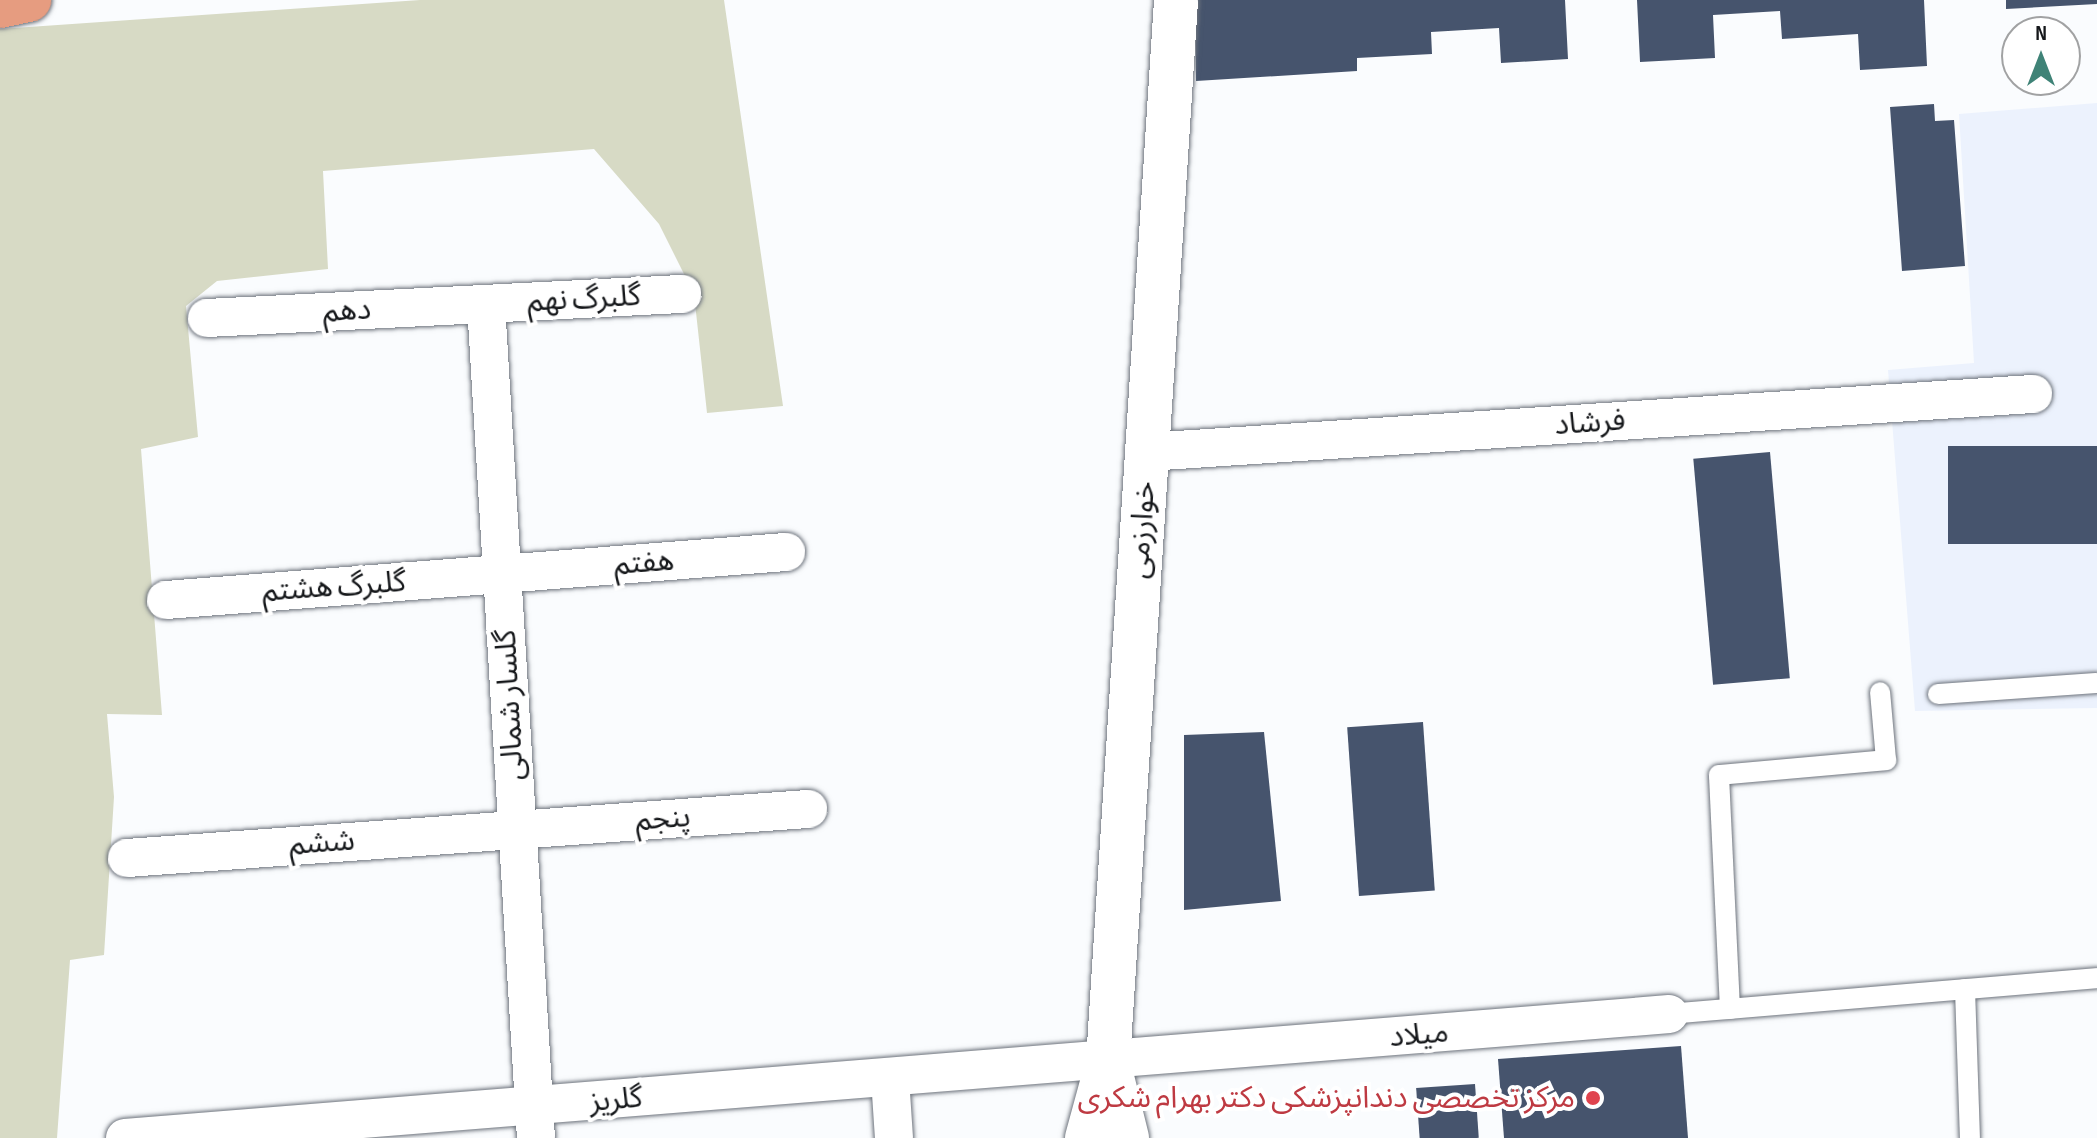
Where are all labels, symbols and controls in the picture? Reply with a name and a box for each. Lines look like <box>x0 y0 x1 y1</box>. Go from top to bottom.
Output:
north arrow <box>2001 16 2081 96</box>
text: N <box>2035 20 2047 47</box>
street label: گلبرگ نهم <box>526 278 642 320</box>
street label: دهم <box>322 292 372 330</box>
street label: فرشاد <box>1553 403 1627 443</box>
street label: خوارزمی <box>1121 480 1163 580</box>
street label: هفتم <box>613 543 675 583</box>
street label: گلبرگ هشتم <box>261 564 407 610</box>
street label: گلسار شمالی <box>488 629 532 781</box>
street label: پنجم <box>634 799 692 839</box>
street label: ششم <box>288 823 356 863</box>
street label: میلاد <box>1388 1014 1450 1056</box>
street label: گلریز <box>588 1080 644 1120</box>
place label: مرکز تخصصی دندانپزشکی دکتر بهرام شکری <box>1078 1080 1575 1116</box>
marker: مرکز تخصصی دندانپزشکی دکتر بهرام شکری <box>1582 1087 1604 1109</box>

